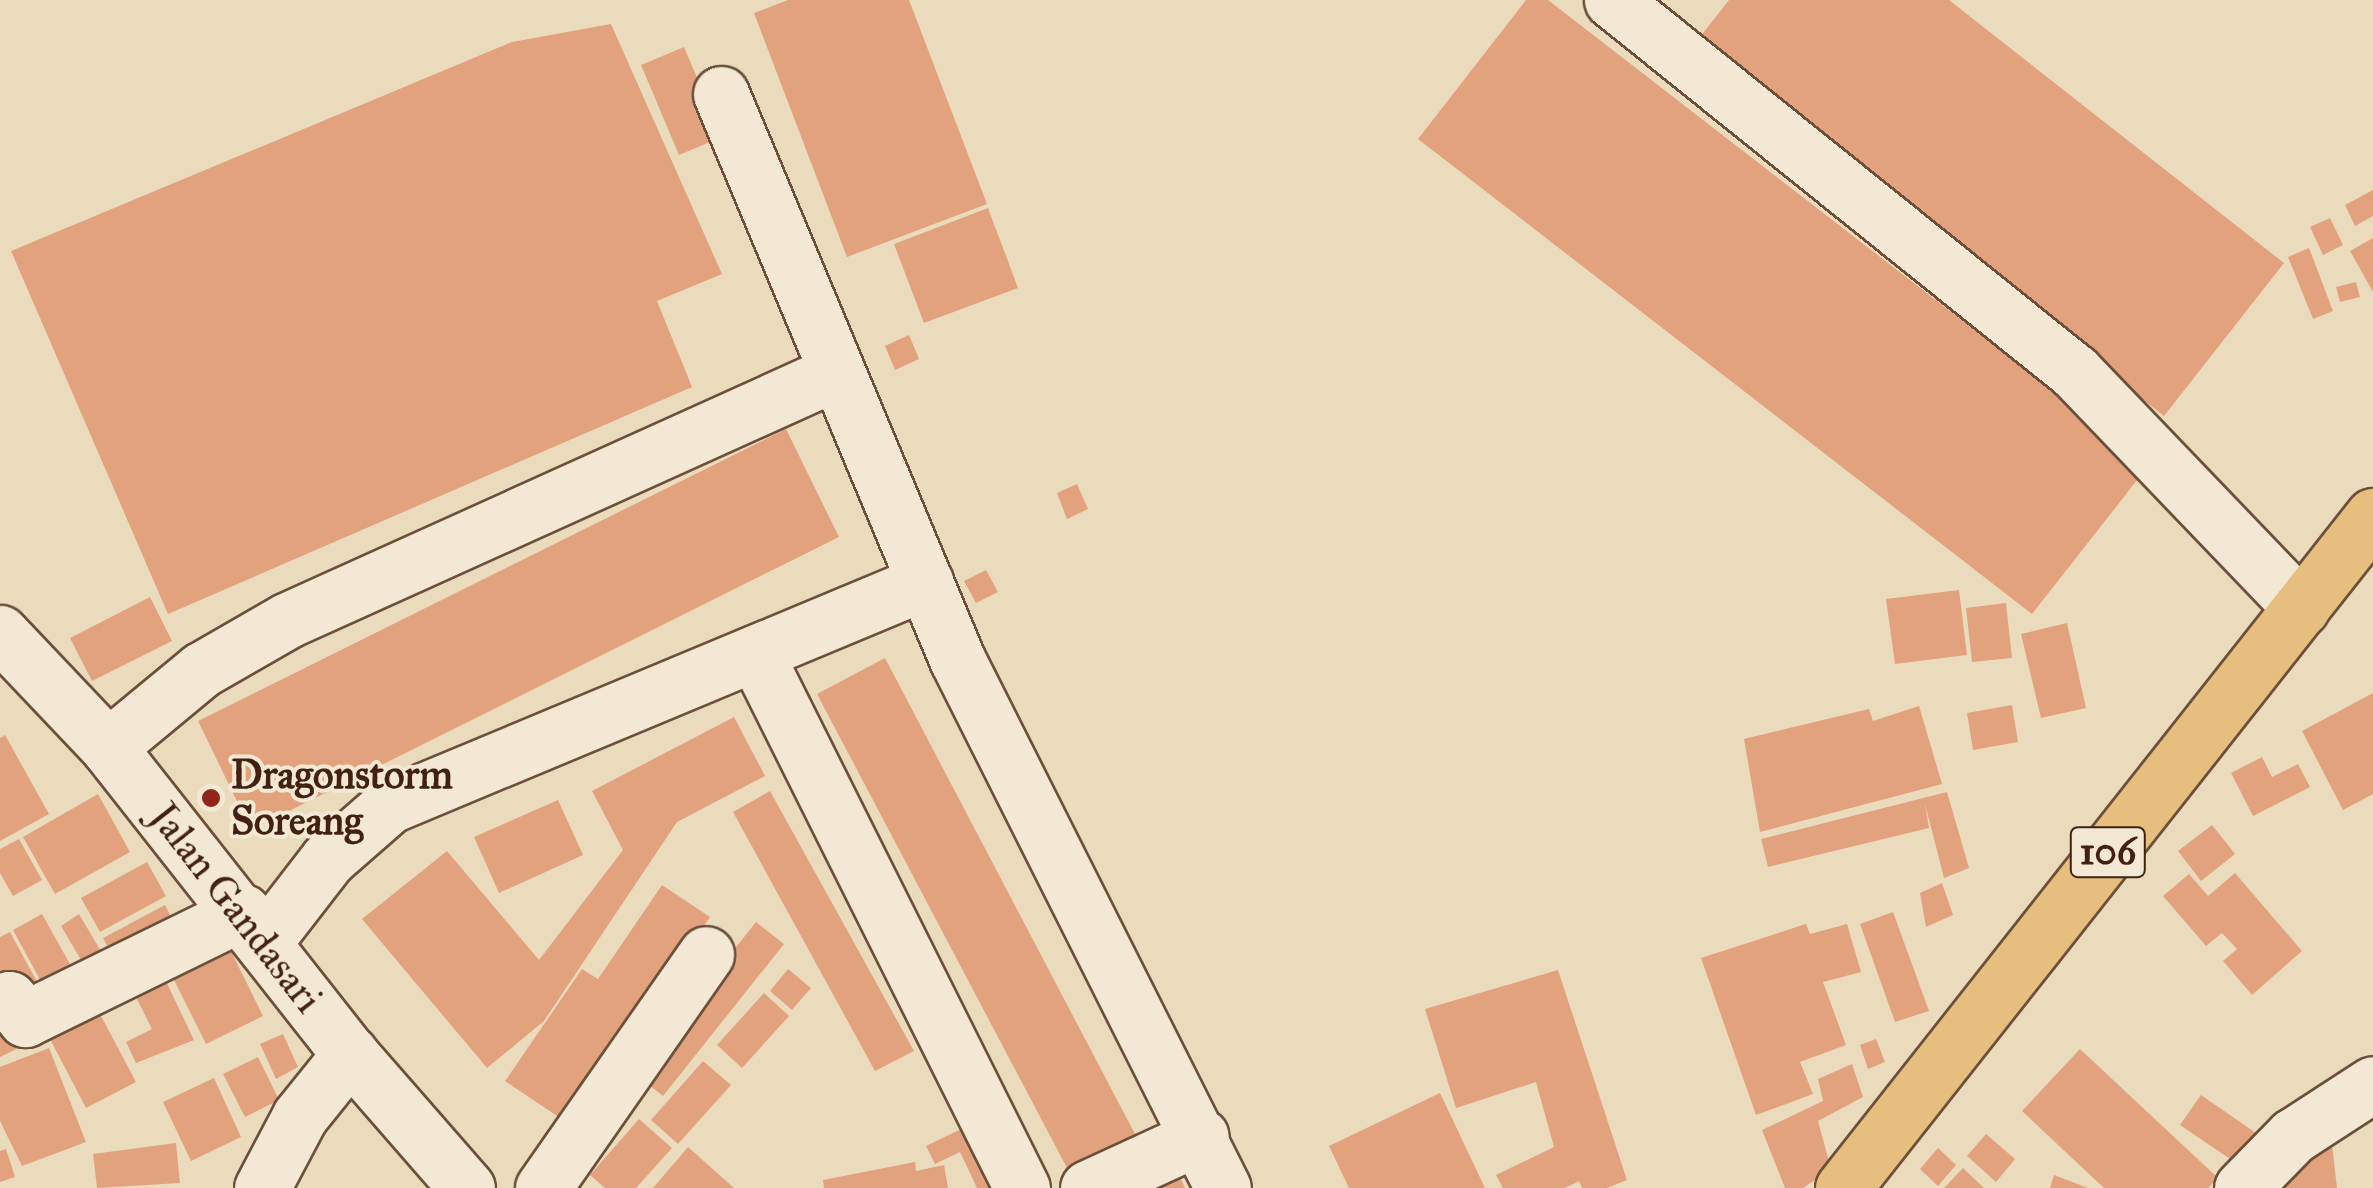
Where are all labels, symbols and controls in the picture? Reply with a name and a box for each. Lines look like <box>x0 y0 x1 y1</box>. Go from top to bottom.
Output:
place label: Dragonstorm Soreang <box>231 751 453 845</box>
marker: Dragonstorm Soreang <box>200 787 222 809</box>
street label: Jalan Gandasari <box>139 794 333 1022</box>
road number: 106 <box>2068 819 2148 885</box>

